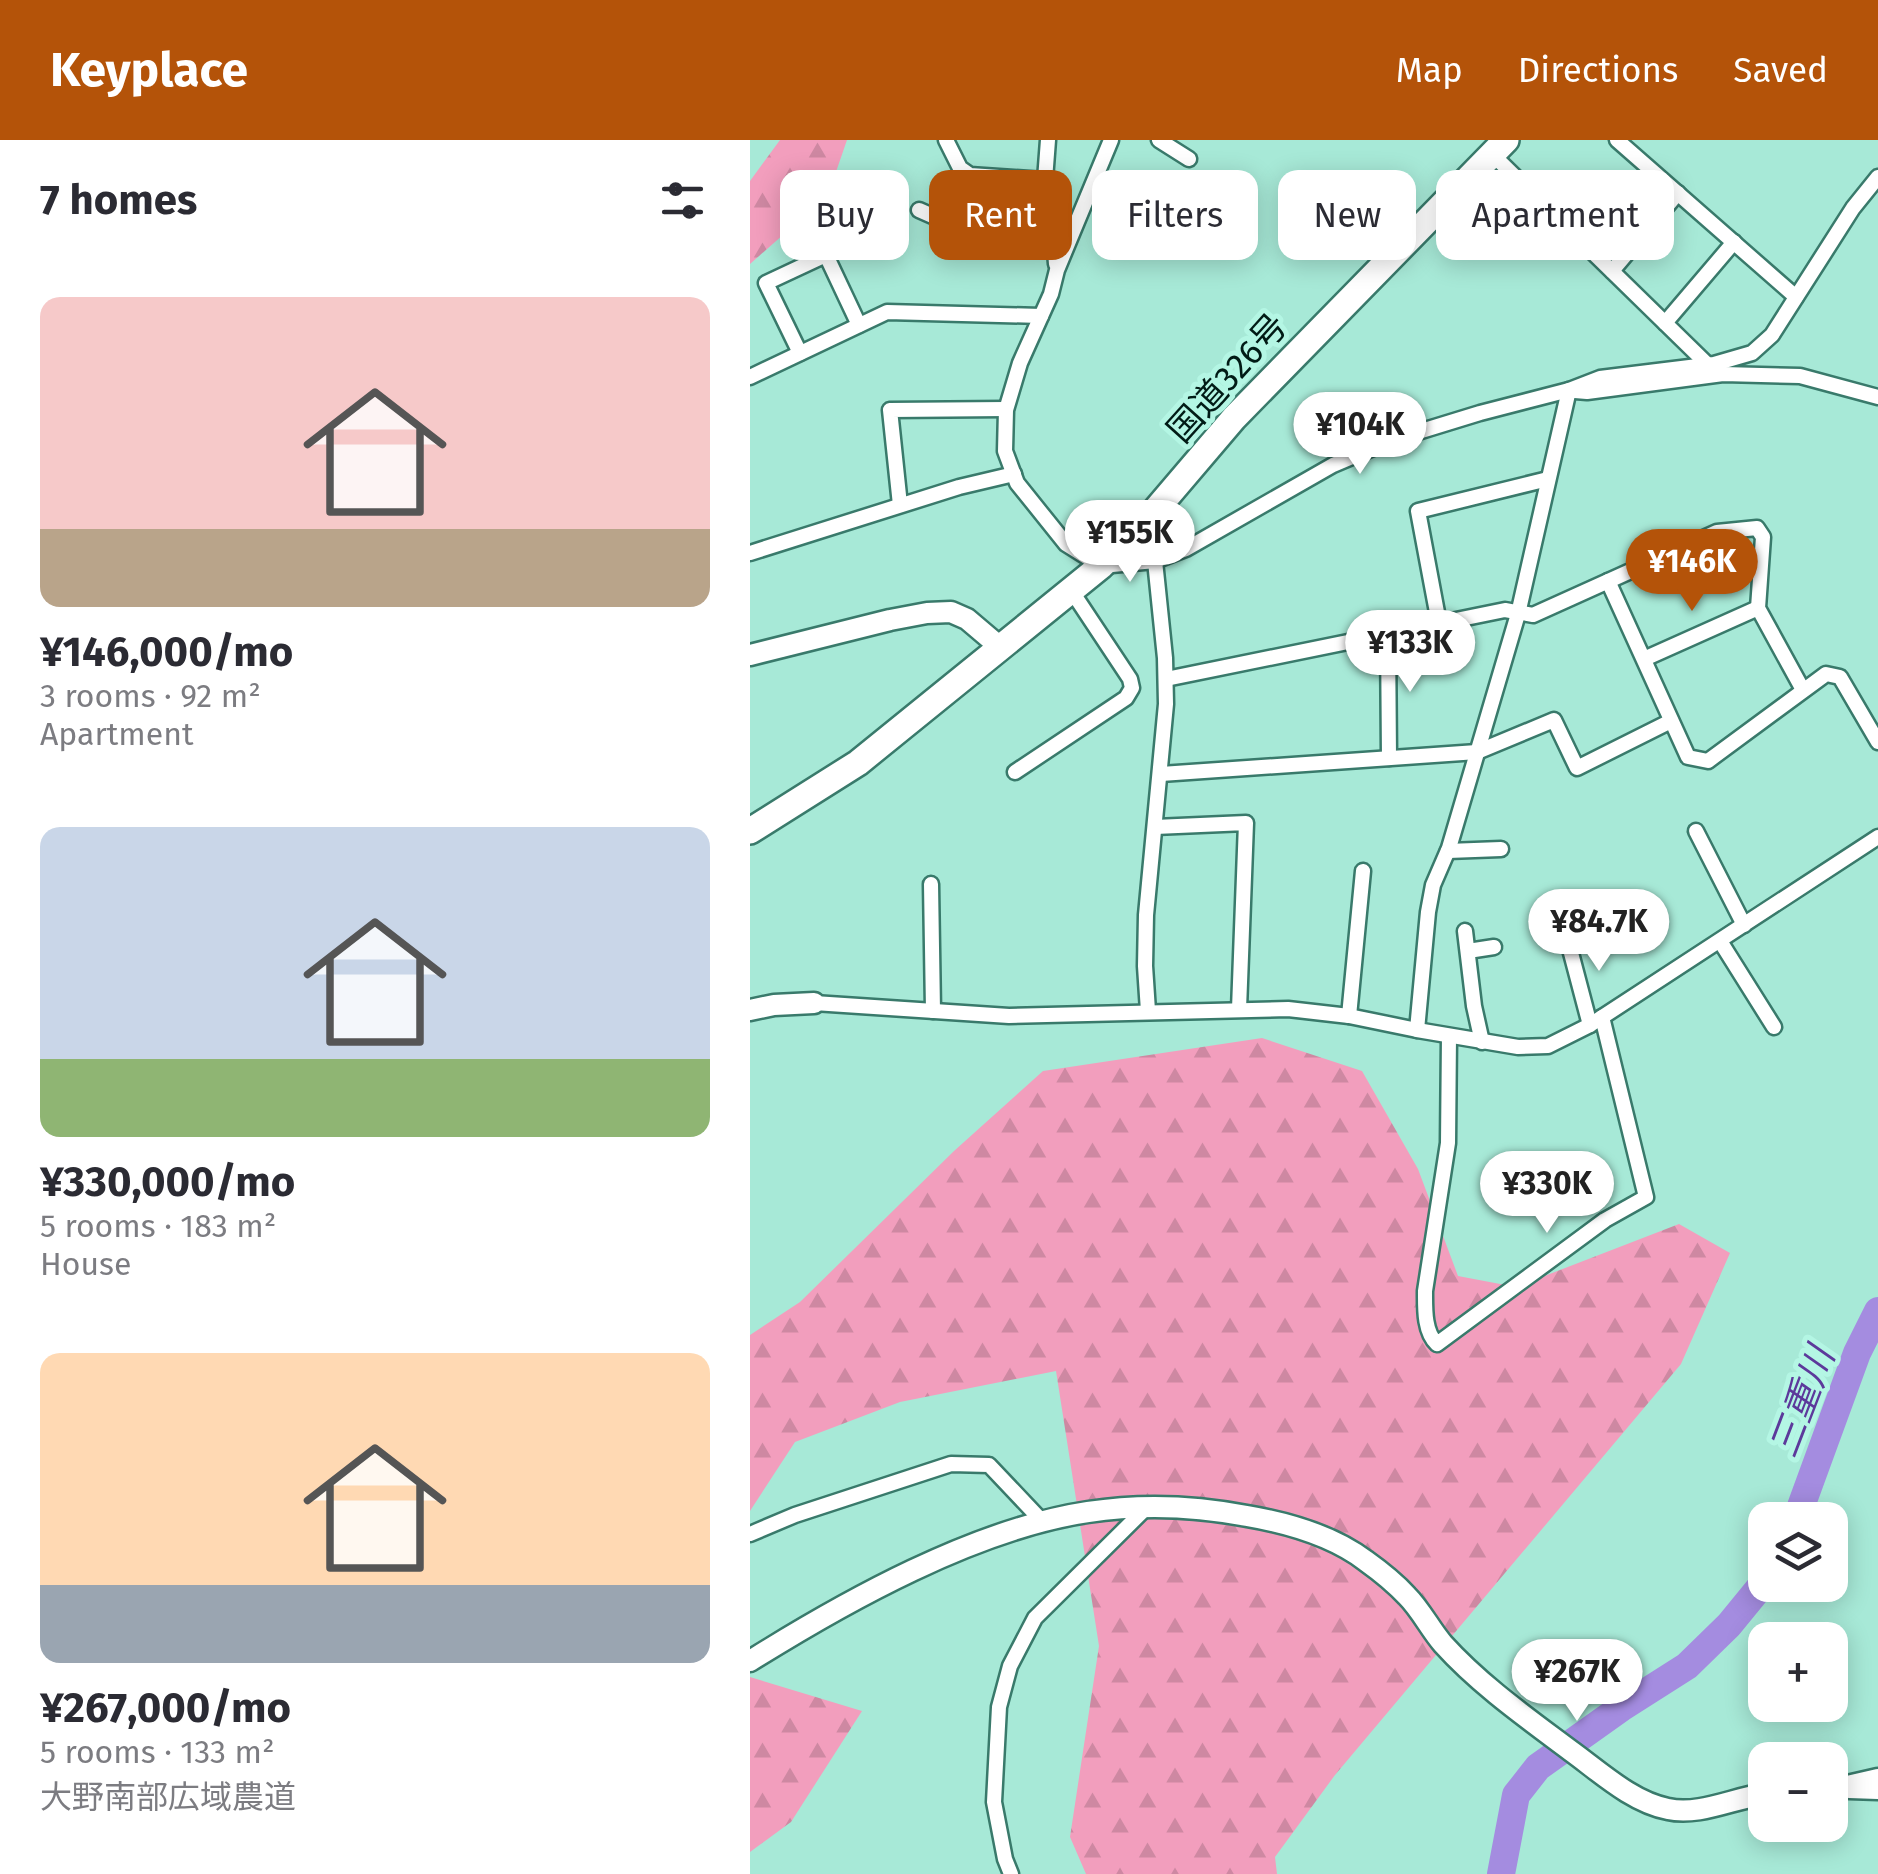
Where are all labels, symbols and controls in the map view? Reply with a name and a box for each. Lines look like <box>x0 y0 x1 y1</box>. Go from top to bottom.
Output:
text: Keyplace <box>50 41 248 99</box>
text: Map <box>1396 49 1463 91</box>
text: Directions <box>1518 49 1678 91</box>
text: Saved <box>1733 49 1828 91</box>
chip: Buy <box>780 170 909 260</box>
chip: Rent <box>929 170 1072 260</box>
chip: Filters <box>1092 170 1258 260</box>
chip: New <box>1278 170 1416 260</box>
chip: Apartment <box>1436 170 1674 260</box>
icon: filters <box>655 173 710 228</box>
text: 7 homes <box>40 175 197 225</box>
street label: 国道326号 <box>1158 305 1296 451</box>
icon: home <box>285 362 465 542</box>
pin: ¥104K <box>1290 392 1430 477</box>
text: ¥104K <box>1315 405 1405 443</box>
pin: ¥155K <box>1060 500 1200 585</box>
text: ¥155K <box>1087 513 1173 551</box>
pin: ¥146K <box>1622 529 1762 614</box>
text: ¥146K <box>1648 542 1736 580</box>
pin: ¥133K <box>1340 610 1480 695</box>
text: ¥133K <box>1367 623 1453 661</box>
text: ¥146,000/mo <box>40 627 293 677</box>
text: 3 rooms · 92 m² <box>40 677 261 715</box>
text: Apartment <box>40 715 194 753</box>
pin: ¥84.7K <box>1518 889 1680 974</box>
icon: home <box>285 892 465 1072</box>
text: ¥84.7K <box>1550 902 1648 940</box>
pin: ¥330K <box>1477 1151 1617 1236</box>
text: ¥330,000/mo <box>40 1157 295 1207</box>
text: ¥330K <box>1502 1164 1592 1202</box>
text: 5 rooms · 183 m² <box>40 1207 276 1245</box>
text: House <box>40 1245 131 1283</box>
water label: 三重川 <box>1760 1337 1845 1463</box>
icon: home <box>285 1418 465 1598</box>
map controls <box>1748 1502 1848 1842</box>
button: layers <box>1748 1502 1848 1602</box>
button: + <box>1748 1622 1848 1722</box>
pin: ¥267K <box>1507 1639 1647 1724</box>
text: ¥267K <box>1534 1652 1620 1690</box>
text: ¥267,000/mo <box>40 1683 291 1733</box>
text: 5 rooms · 133 m² <box>40 1733 275 1771</box>
button: − <box>1748 1742 1848 1842</box>
text: 大野南部広域農道 <box>40 1778 296 1816</box>

